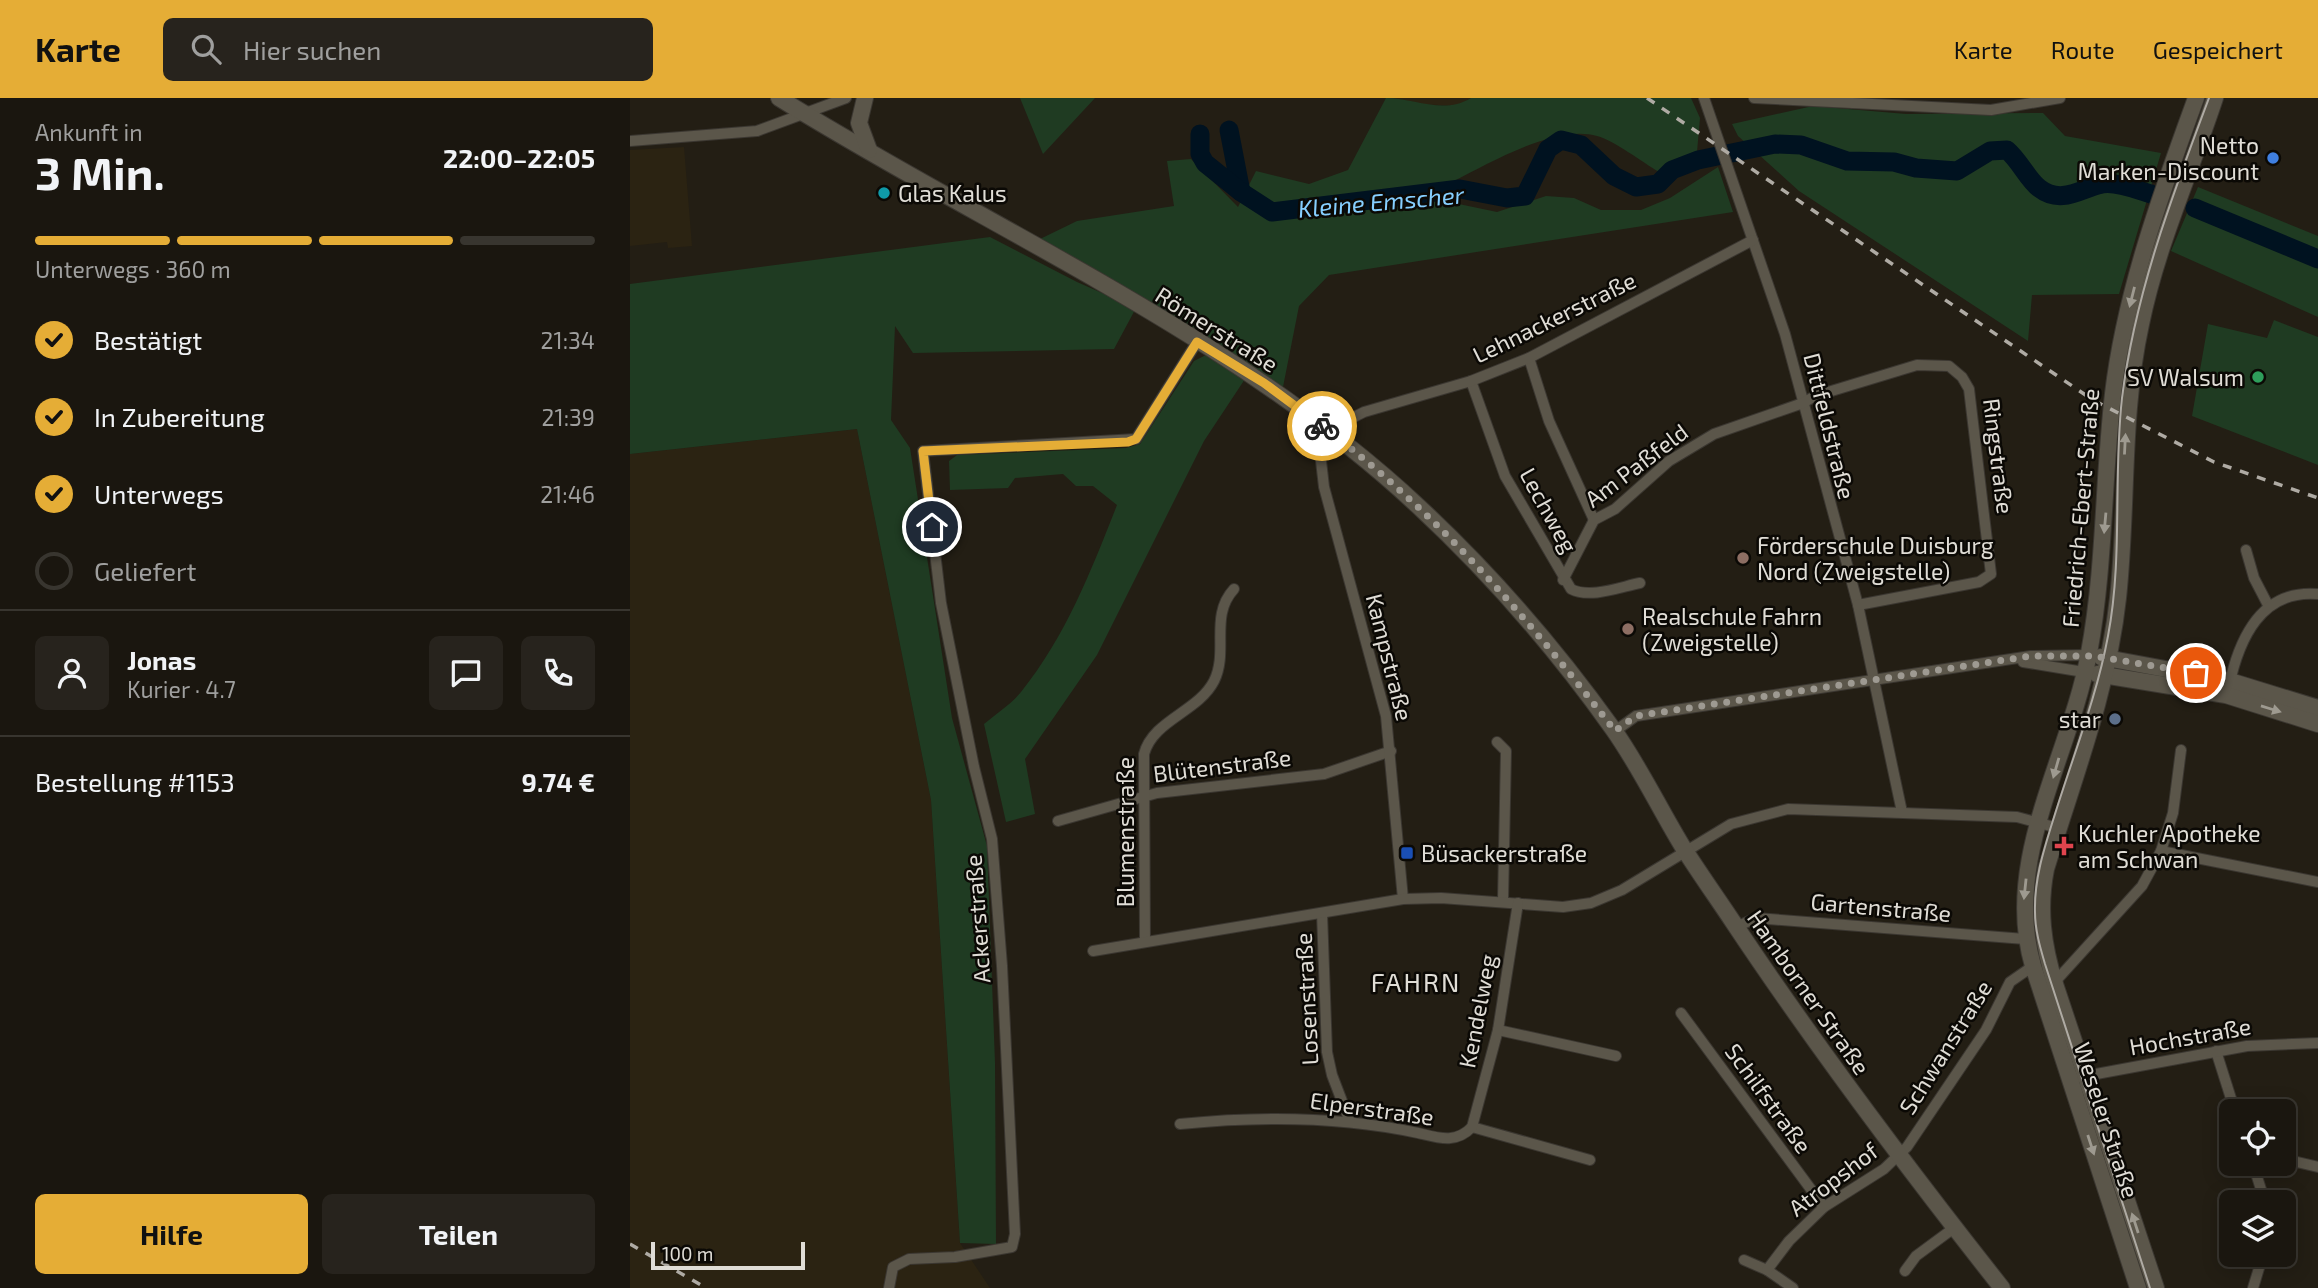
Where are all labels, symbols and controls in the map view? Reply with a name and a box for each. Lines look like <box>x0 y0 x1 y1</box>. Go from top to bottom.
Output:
search box <box>163 18 653 81</box>
text: Karte <box>35 29 121 69</box>
icon: search <box>187 30 225 68</box>
text: Hier suchen <box>243 34 381 65</box>
text: Karte <box>1954 35 2013 64</box>
text: Route <box>2051 35 2115 64</box>
text: Gespeichert <box>2153 35 2283 64</box>
text: Ankunft in <box>35 118 143 146</box>
place label: Netto Marken-Discount <box>2078 131 2259 185</box>
text: 22:00–22:05 <box>443 142 595 173</box>
text: 3 Min. <box>35 144 165 199</box>
marker: Netto Marken-Discount <box>2265 150 2281 166</box>
place label: Glas Kalus <box>898 179 1007 207</box>
water label: Kleine Emscher <box>1297 179 1466 223</box>
marker: Glas Kalus <box>876 185 892 201</box>
text: Unterwegs · 360 m <box>35 255 231 283</box>
street label: Lehnackerstraße <box>1468 265 1640 369</box>
street label: Römerstraße <box>1151 280 1283 378</box>
one-way arrow <box>2126 286 2137 308</box>
icon: check <box>35 321 73 359</box>
text: Bestätigt <box>94 324 202 355</box>
text: 21:34 <box>541 326 595 354</box>
street label: Dittfeldstraße <box>1798 350 1862 502</box>
place label: SV Walsum <box>2127 363 2244 391</box>
marker: SV Walsum <box>2250 369 2266 385</box>
street label: Friedrich-Ebert-Straße <box>2056 387 2104 629</box>
courier <box>1287 391 1357 461</box>
street label: Ringstraße <box>1978 397 2020 515</box>
icon: check <box>35 398 73 436</box>
text: In Zubereitung <box>94 401 265 432</box>
text: 21:39 <box>542 403 595 431</box>
icon: bike <box>1303 407 1341 445</box>
street label: Am Paßfeld <box>1579 417 1693 513</box>
one-way arrow <box>2120 433 2131 455</box>
street label: Lechweg <box>1514 463 1584 558</box>
icon: check <box>35 475 73 513</box>
text: Unterwegs <box>94 478 224 509</box>
text: 21:46 <box>540 480 595 508</box>
pin <box>902 497 962 557</box>
icon: home <box>913 508 951 546</box>
one-way arrow <box>2099 512 2110 534</box>
place label: Förderschule Duisburg Nord (Zweigstelle) <box>1757 531 1994 585</box>
marker: Förderschule Duisburg Nord (Zweigstelle) <box>1735 550 1751 566</box>
text: Geliefert <box>94 555 196 586</box>
street label: Kampstraße <box>1361 591 1419 723</box>
place label: Realschule Fahrn (Zweigstelle) <box>1642 602 1822 656</box>
marker: Realschule Fahrn (Zweigstelle) <box>1620 621 1636 637</box>
button: person <box>35 636 109 710</box>
button: chat <box>429 636 503 710</box>
button: phone <box>521 636 595 710</box>
pin <box>2166 643 2226 703</box>
text: Jonas <box>127 644 196 675</box>
icon: bag <box>2177 654 2215 692</box>
text: Kurier · 4.7 <box>127 675 236 703</box>
one-way arrow <box>2260 704 2281 714</box>
place label: star <box>2059 705 2101 733</box>
marker: star <box>2107 711 2123 727</box>
street label: Blütenstraße <box>1151 743 1293 787</box>
street label: Blumenstraße <box>1111 757 1139 907</box>
one-way arrow <box>2050 758 2060 779</box>
text: Bestellung #1153 <box>35 766 235 797</box>
text: 9.74 € <box>522 766 595 797</box>
place label: Kuchler Apotheke am Schwan <box>2078 819 2261 873</box>
marker: Kuchler Apotheke am Schwan <box>2056 838 2072 854</box>
place label: Büsackerstraße <box>1421 839 1587 867</box>
marker: Büsackerstraße <box>1399 845 1415 861</box>
street label: Ackerstraße <box>959 854 995 984</box>
one-way arrow <box>2019 878 2030 900</box>
street label: Gartenstraße <box>1810 887 1952 927</box>
street label: Hamborner Straße <box>1742 904 1876 1080</box>
street label: Losenstraße <box>1289 932 1323 1066</box>
street label: Kendelweg <box>1452 952 1502 1070</box>
district label: FAHRN <box>1371 966 1461 997</box>
street label: Schwanstraße <box>1893 975 1997 1119</box>
street label: Hochstraße <box>2127 1012 2253 1060</box>
street label: Schilfstraße <box>1720 1038 1818 1158</box>
street label: Weseler Straße <box>2069 1039 2145 1201</box>
street label: Elperstraße <box>1308 1085 1436 1131</box>
map controls <box>2219 1099 2296 1267</box>
button: locate <box>2219 1099 2296 1176</box>
one-way arrow <box>2086 1134 2097 1155</box>
street label: Atropshof <box>1783 1135 1884 1222</box>
button: layers <box>2219 1190 2296 1267</box>
button: Hilfe <box>35 1194 308 1274</box>
button: Teilen <box>322 1194 595 1274</box>
one-way arrow <box>2129 1212 2140 1233</box>
scale bar <box>651 1239 805 1271</box>
text: 100 m <box>662 1242 713 1265</box>

